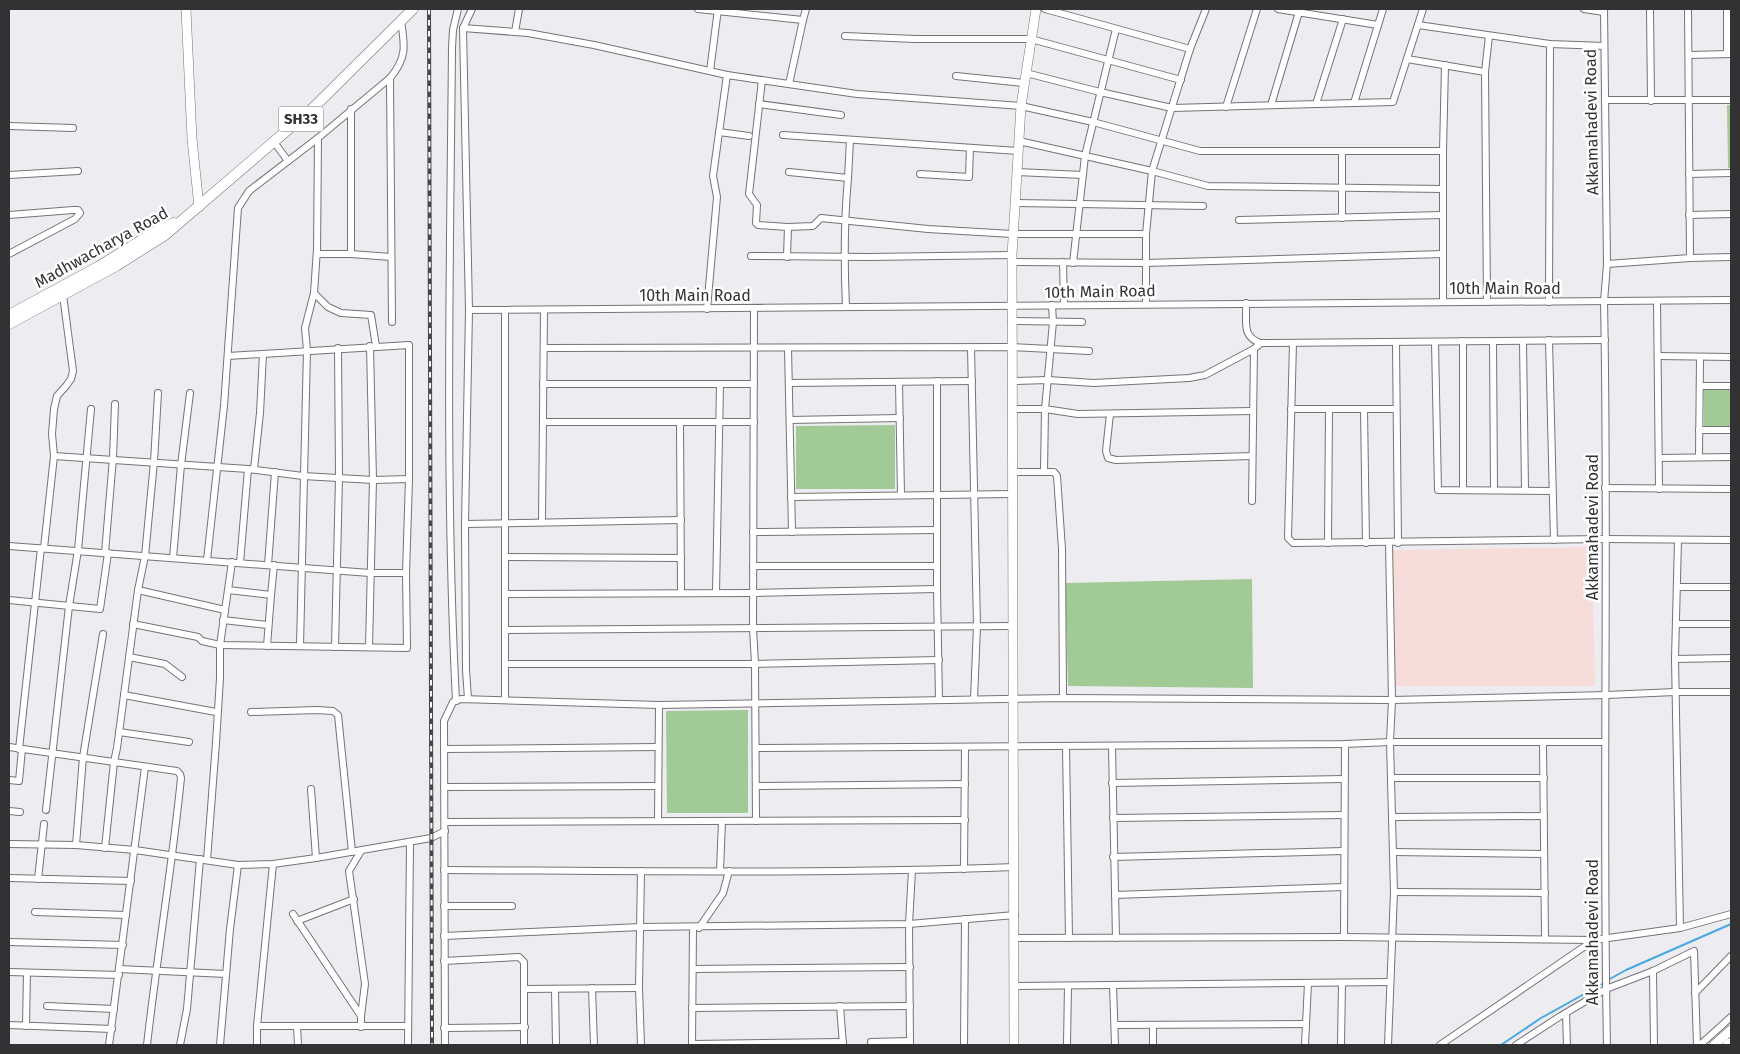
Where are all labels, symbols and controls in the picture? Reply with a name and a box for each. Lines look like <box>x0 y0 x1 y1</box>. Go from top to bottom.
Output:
street label: Akkamahadevi Road <box>1581 49 1602 195</box>
road number: SH33 <box>278 106 324 132</box>
street label: Madhwacharya Road <box>31 203 171 292</box>
street label: 10th Main Road <box>1449 279 1561 298</box>
street label: 10th Main Road <box>1044 281 1156 302</box>
street label: 10th Main Road <box>639 286 751 305</box>
street label: Akkamahadevi Road <box>1583 454 1602 600</box>
street label: Akkamahadevi Road <box>1583 859 1602 1005</box>

